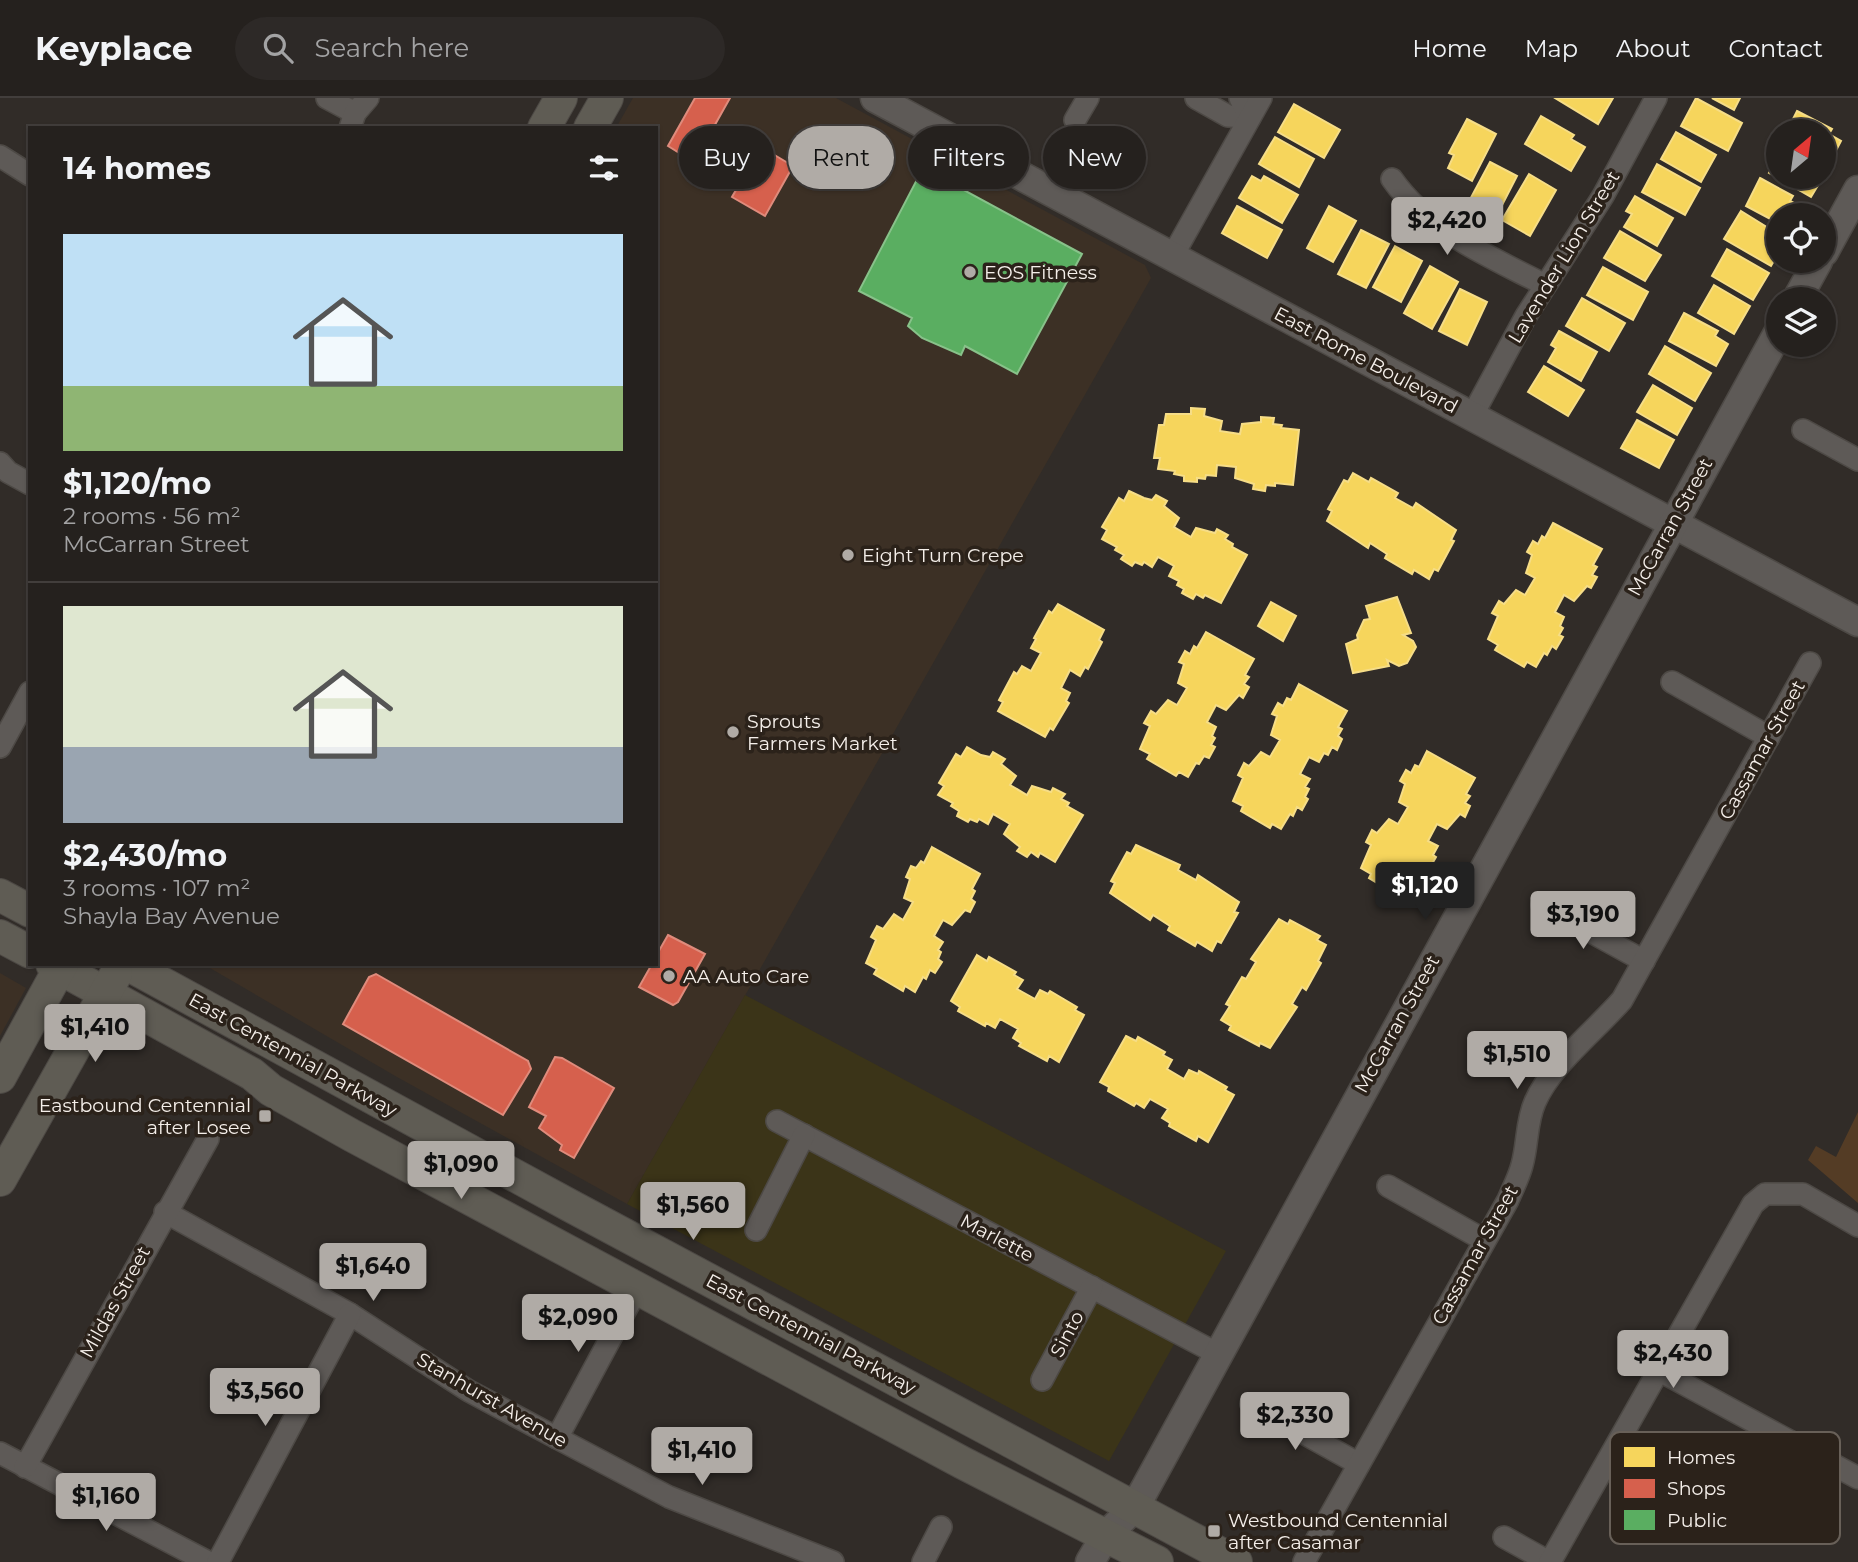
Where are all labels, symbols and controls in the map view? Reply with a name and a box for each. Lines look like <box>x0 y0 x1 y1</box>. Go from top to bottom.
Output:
search box <box>235 17 725 80</box>
text: Keyplace <box>35 28 193 68</box>
icon: search <box>259 29 297 67</box>
text: Search here <box>315 32 469 64</box>
text: Home <box>1412 34 1487 63</box>
text: Map <box>1525 34 1578 63</box>
text: About <box>1616 34 1690 63</box>
text: Contact <box>1728 34 1823 63</box>
north arrow <box>1766 119 1836 189</box>
map controls <box>1766 119 1836 357</box>
chip: Buy <box>679 126 774 189</box>
chip: Rent <box>788 126 894 189</box>
chip: Filters <box>908 126 1029 189</box>
chip: New <box>1043 126 1146 189</box>
icon: filters <box>585 149 623 187</box>
text: 14 homes <box>63 150 211 187</box>
street label: Lavender Lion Street <box>1503 166 1625 347</box>
pin: $2,420 <box>1390 198 1504 257</box>
button: locate <box>1766 203 1836 273</box>
text: $2,420 <box>1407 206 1487 234</box>
place label: EOS Fitness <box>984 261 1097 284</box>
marker: EOS Fitness <box>962 264 978 280</box>
icon: home <box>280 279 406 405</box>
button: layers <box>1766 287 1836 357</box>
street label: East Rome Boulevard <box>1270 302 1462 418</box>
street label: McCarran Street <box>1623 454 1718 600</box>
text: $1,120/mo <box>63 465 211 502</box>
text: 2 rooms · 56 m² <box>63 502 241 530</box>
text: McCarran Street <box>63 530 250 558</box>
place label: Eight Turn Crepe <box>862 544 1024 567</box>
marker: Eight Turn Crepe <box>840 547 856 563</box>
icon: home <box>280 651 406 777</box>
street label: Cassamar Street <box>1714 676 1810 824</box>
place label: Sprouts Farmers Market <box>747 710 898 755</box>
marker: Sprouts Farmers Market <box>725 724 741 740</box>
text: $2,430/mo <box>63 837 227 874</box>
pin: $1,120 <box>1368 862 1482 922</box>
text: $1,120 <box>1391 871 1459 899</box>
text: 3 rooms · 107 m² <box>63 874 250 902</box>
pin: $3,190 <box>1526 892 1640 951</box>
text: $3,190 <box>1546 900 1620 928</box>
text: Shayla Bay Avenue <box>63 902 280 930</box>
street label: McCarran Street <box>1350 951 1445 1097</box>
place label: AA Auto Care <box>683 965 809 988</box>
marker: AA Auto Care <box>661 968 677 984</box>
street label: East Centennial Parkway <box>185 988 402 1122</box>
pin: $1,410 <box>38 1004 152 1064</box>
text: $1,410 <box>60 1013 130 1041</box>
pin: $1,510 <box>1460 1032 1574 1091</box>
text: $1,510 <box>1483 1040 1551 1068</box>
place label: Eastbound Centennial after Losee <box>39 1094 251 1139</box>
marker: Eastbound Centennial after Losee <box>257 1108 273 1124</box>
pin: $1,090 <box>404 1142 518 1201</box>
text: $1,090 <box>423 1150 499 1178</box>
street label: Cassamar Street <box>1427 1181 1523 1329</box>
pin: $1,560 <box>636 1182 750 1242</box>
text: $1,560 <box>656 1191 730 1219</box>
street label: Marlette <box>956 1209 1038 1267</box>
street label: Mildas Street <box>75 1242 155 1362</box>
pin: $1,640 <box>316 1244 430 1303</box>
text: $1,640 <box>335 1252 411 1280</box>
street label: East Centennial Parkway <box>702 1269 920 1399</box>
pin: $2,090 <box>521 1294 635 1354</box>
text: $2,090 <box>538 1303 618 1331</box>
street label: Sinto <box>1045 1307 1089 1361</box>
pin: $2,430 <box>1616 1330 1730 1390</box>
text: $2,430 <box>1633 1339 1713 1367</box>
street label: Stanhurst Avenue <box>413 1348 571 1452</box>
pin: $3,560 <box>208 1368 322 1428</box>
text: $3,560 <box>226 1377 304 1405</box>
pin: $2,330 <box>1238 1392 1352 1452</box>
text: $2,330 <box>1256 1401 1334 1429</box>
pin: $1,410 <box>645 1428 759 1487</box>
legend <box>1610 1432 1840 1544</box>
text: $1,410 <box>667 1436 737 1464</box>
text: Homes <box>1667 1446 1735 1469</box>
pin: $1,160 <box>49 1474 163 1533</box>
text: Shops <box>1667 1477 1726 1500</box>
text: $1,160 <box>72 1482 140 1510</box>
place label: Westbound Centennial after Casamar <box>1228 1509 1448 1554</box>
text: Public <box>1667 1509 1727 1532</box>
marker: Westbound Centennial after Casamar <box>1206 1523 1222 1539</box>

